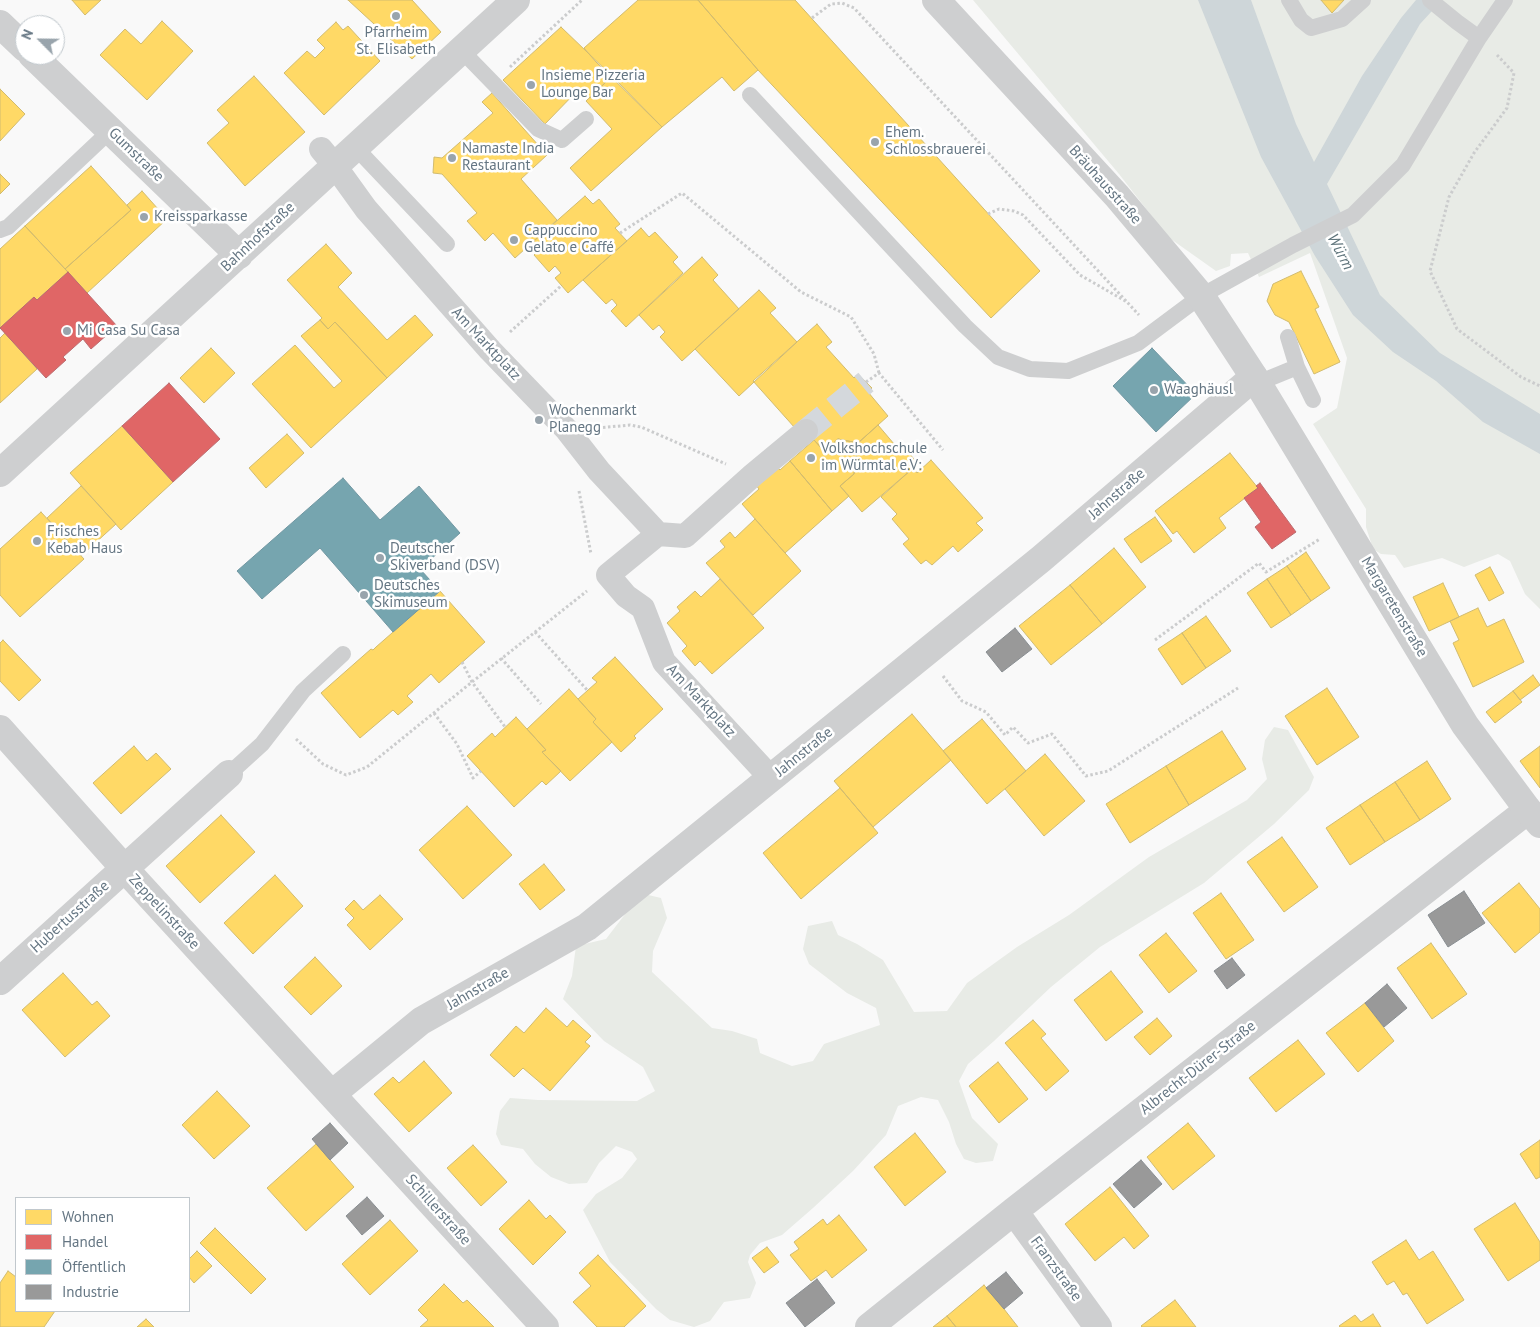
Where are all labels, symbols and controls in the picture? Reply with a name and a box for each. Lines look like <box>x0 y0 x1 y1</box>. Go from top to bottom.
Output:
marker: Pfarrheim St. Elisabeth <box>390 10 402 22</box>
north arrow <box>15 15 65 65</box>
place label: Pfarrheim St. Elisabeth <box>356 24 436 59</box>
text: N <box>17 27 37 42</box>
place label: Insieme Pizzeria Lounge Bar <box>541 67 645 102</box>
marker: Insieme Pizzeria Lounge Bar <box>525 79 537 91</box>
street label: Gumstraße <box>105 124 167 186</box>
place label: Ehem. Schlossbrauerei <box>885 124 986 159</box>
marker: Ehem. Schlossbrauerei <box>869 136 881 148</box>
place label: Namaste India Restaurant <box>462 140 554 175</box>
street label: Bräuhausstraße <box>1065 142 1145 228</box>
marker: Namaste India Restaurant <box>446 152 458 164</box>
street label: Bahnhofstraße <box>218 198 298 276</box>
place label: Kreissparkasse <box>154 208 248 226</box>
marker: Kreissparkasse <box>138 211 150 223</box>
place label: Cappuccino Gelato e Caffé <box>524 222 614 257</box>
water label: Würm <box>1323 231 1357 273</box>
marker: Cappuccino Gelato e Caffé <box>508 234 520 246</box>
street label: Am Marktplatz <box>448 304 524 384</box>
place label: Mi Casa Su Casa <box>77 322 180 340</box>
marker: Mi Casa Su Casa <box>61 325 73 337</box>
place label: Waaghäusl <box>1164 381 1233 399</box>
marker: Waaghäusl <box>1148 384 1160 396</box>
place label: Wochenmarkt Planegg <box>549 402 637 437</box>
marker: Wochenmarkt Planegg <box>533 414 545 426</box>
place label: Volkshochschule im Würmtal e.V: <box>821 440 927 475</box>
marker: Volkshochschule im Würmtal e.V: <box>805 452 817 464</box>
street label: Jahnstraße <box>1085 465 1149 523</box>
place label: Frisches Kebab Haus <box>47 523 123 558</box>
marker: Frisches Kebab Haus <box>31 535 43 547</box>
place label: Deutscher Skiverband (DSV) <box>390 540 500 575</box>
marker: Deutscher Skiverband (DSV) <box>374 552 386 564</box>
street label: Margaretenstraße <box>1357 554 1431 660</box>
place label: Deutsches Skimuseum <box>374 577 448 612</box>
marker: Deutsches Skimuseum <box>358 589 370 601</box>
street label: Am Marktplatz <box>663 661 739 741</box>
street label: Jahnstraße <box>772 723 836 781</box>
street label: Zeppelinstraße <box>125 871 203 953</box>
street label: Hubertusstraße <box>27 877 113 957</box>
street label: Jahnstraße <box>444 964 512 1014</box>
street label: Albrecht-Dürer-Straße <box>1137 1017 1259 1119</box>
street label: Schillerstraße <box>402 1171 474 1249</box>
legend <box>15 1197 190 1312</box>
text: Wohnen <box>62 1207 114 1226</box>
text: Handel <box>62 1232 108 1251</box>
street label: Franzstraße <box>1026 1233 1086 1305</box>
text: Öffentlich <box>62 1257 126 1276</box>
text: Industrie <box>62 1282 119 1301</box>

